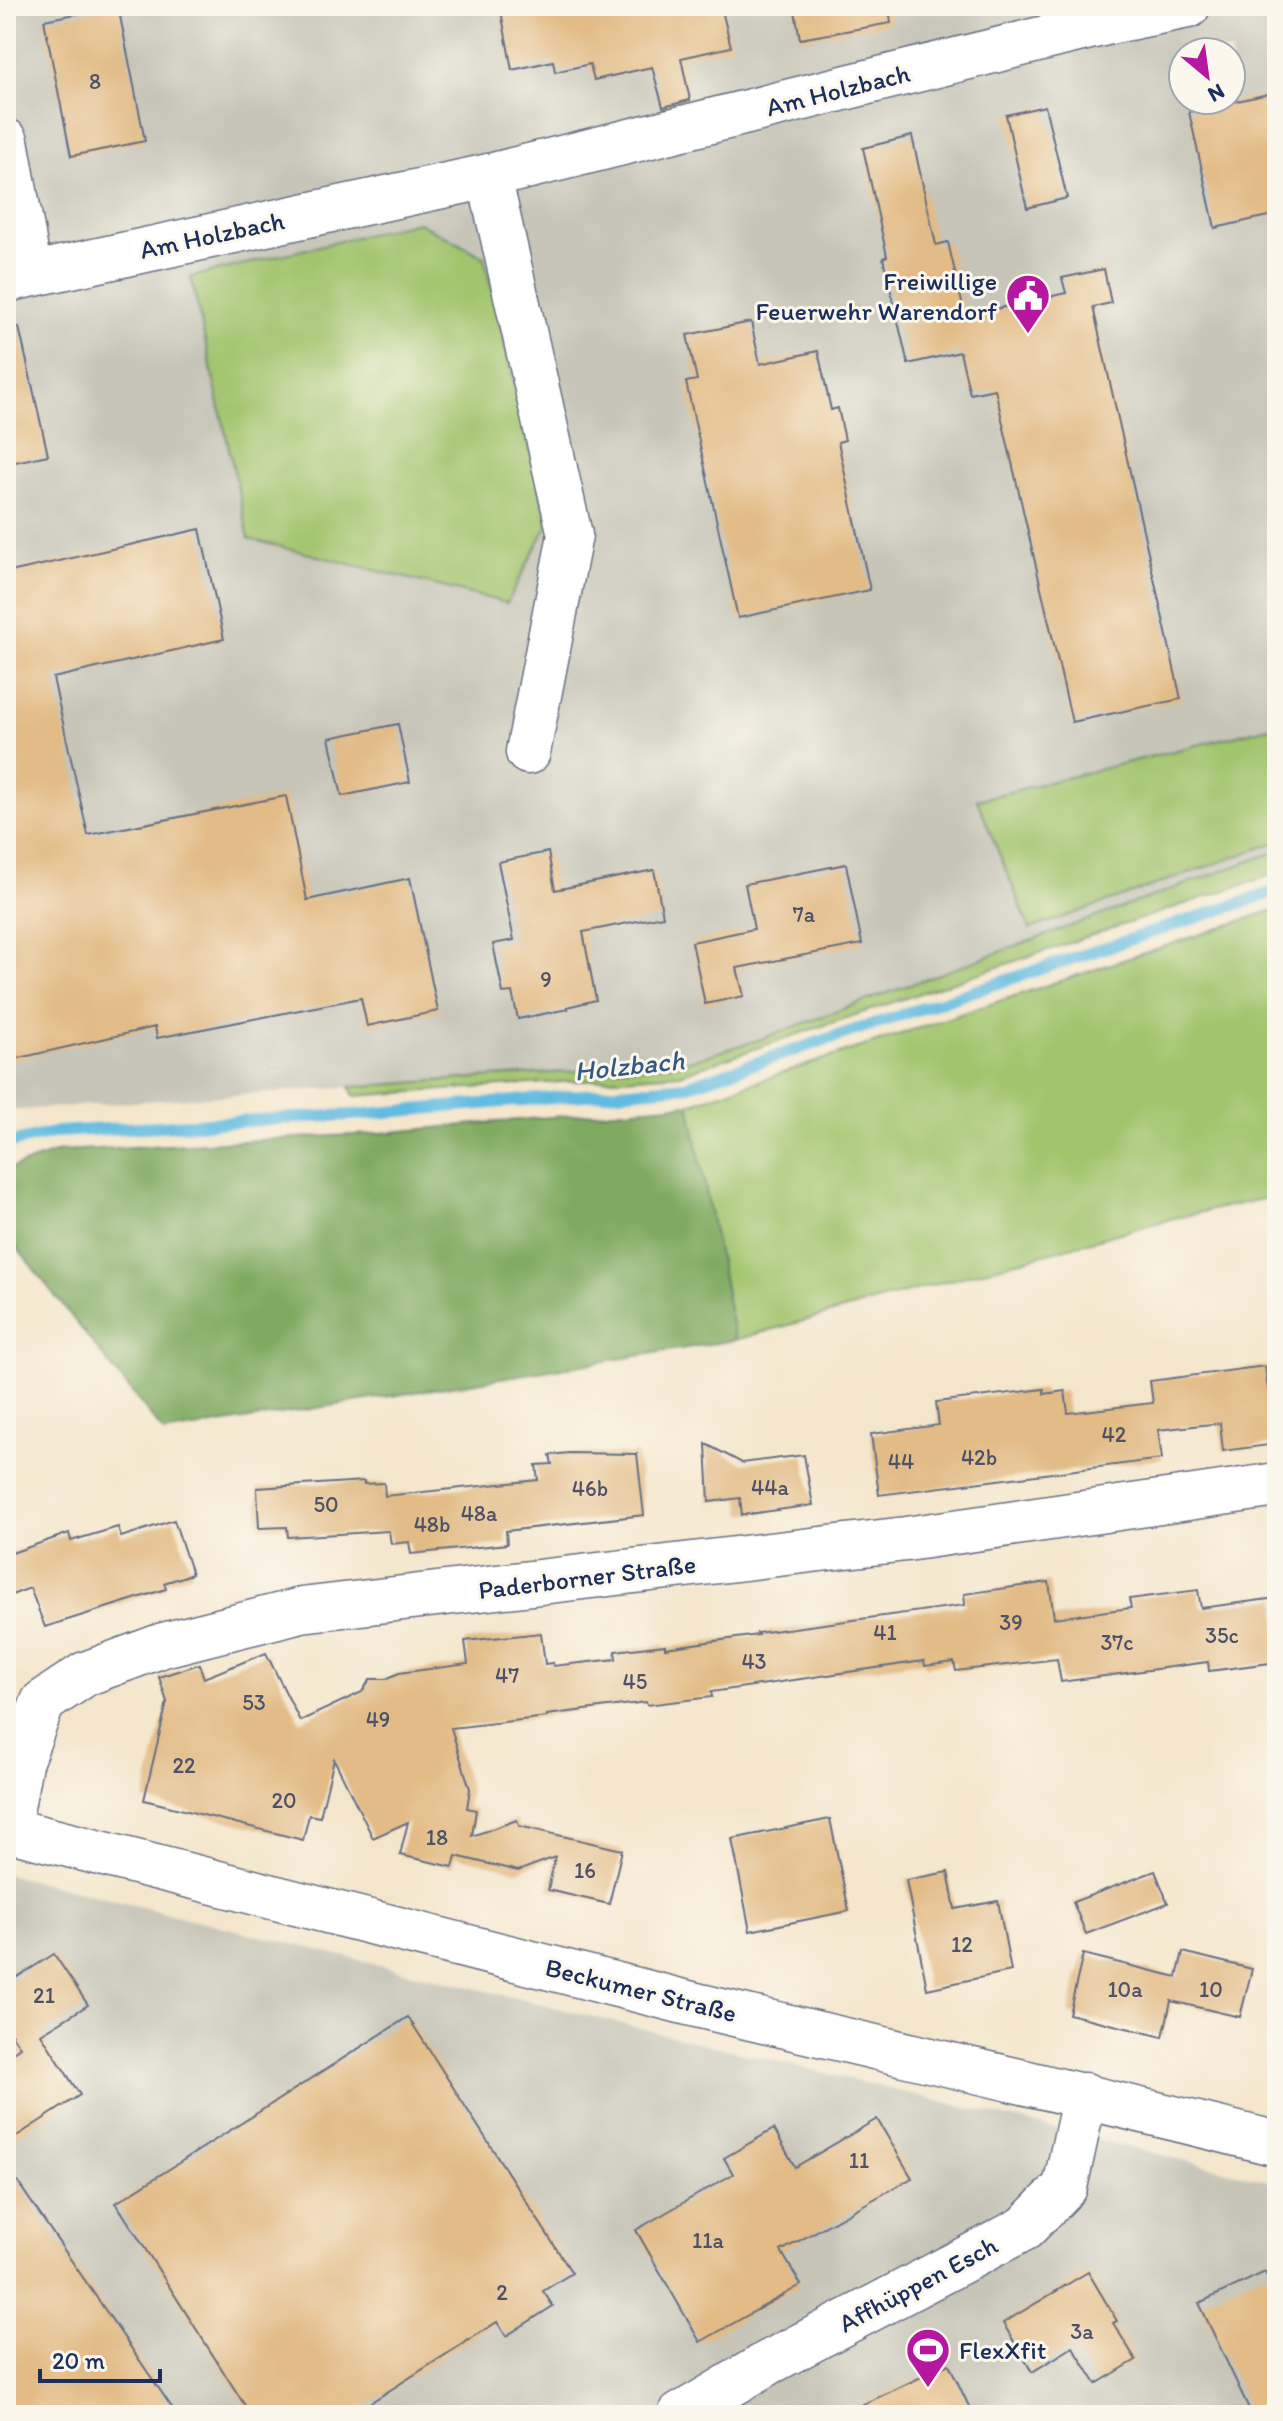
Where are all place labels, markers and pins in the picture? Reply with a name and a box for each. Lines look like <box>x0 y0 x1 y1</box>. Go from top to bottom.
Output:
place label: Freiwillige Feuerwehr Warendorf <box>756 265 997 327</box>
public building icon: Freiwillige Feuerwehr Warendorf <box>1004 272 1052 335</box>
sports icon: FlexXfit <box>904 2326 952 2389</box>
place label: FlexXfit <box>959 2334 1047 2366</box>

